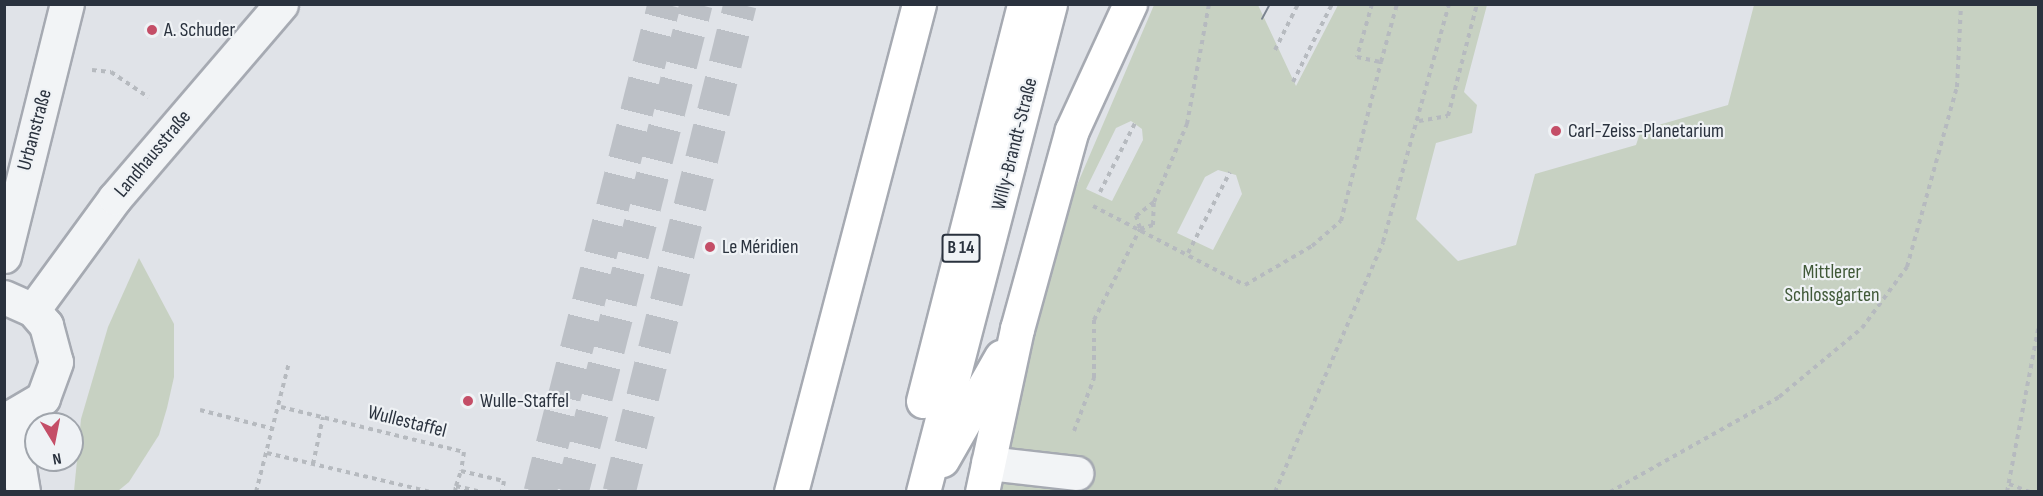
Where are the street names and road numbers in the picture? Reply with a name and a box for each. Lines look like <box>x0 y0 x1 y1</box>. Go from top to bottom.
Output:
street label: Willy-Brandt-Straße <box>987 75 1043 213</box>
street label: Urbanstraße <box>13 87 57 173</box>
street label: Landhausstraße <box>110 106 196 202</box>
road number: B 14 <box>942 233 980 263</box>
street label: Wullestaffel <box>365 401 449 443</box>

